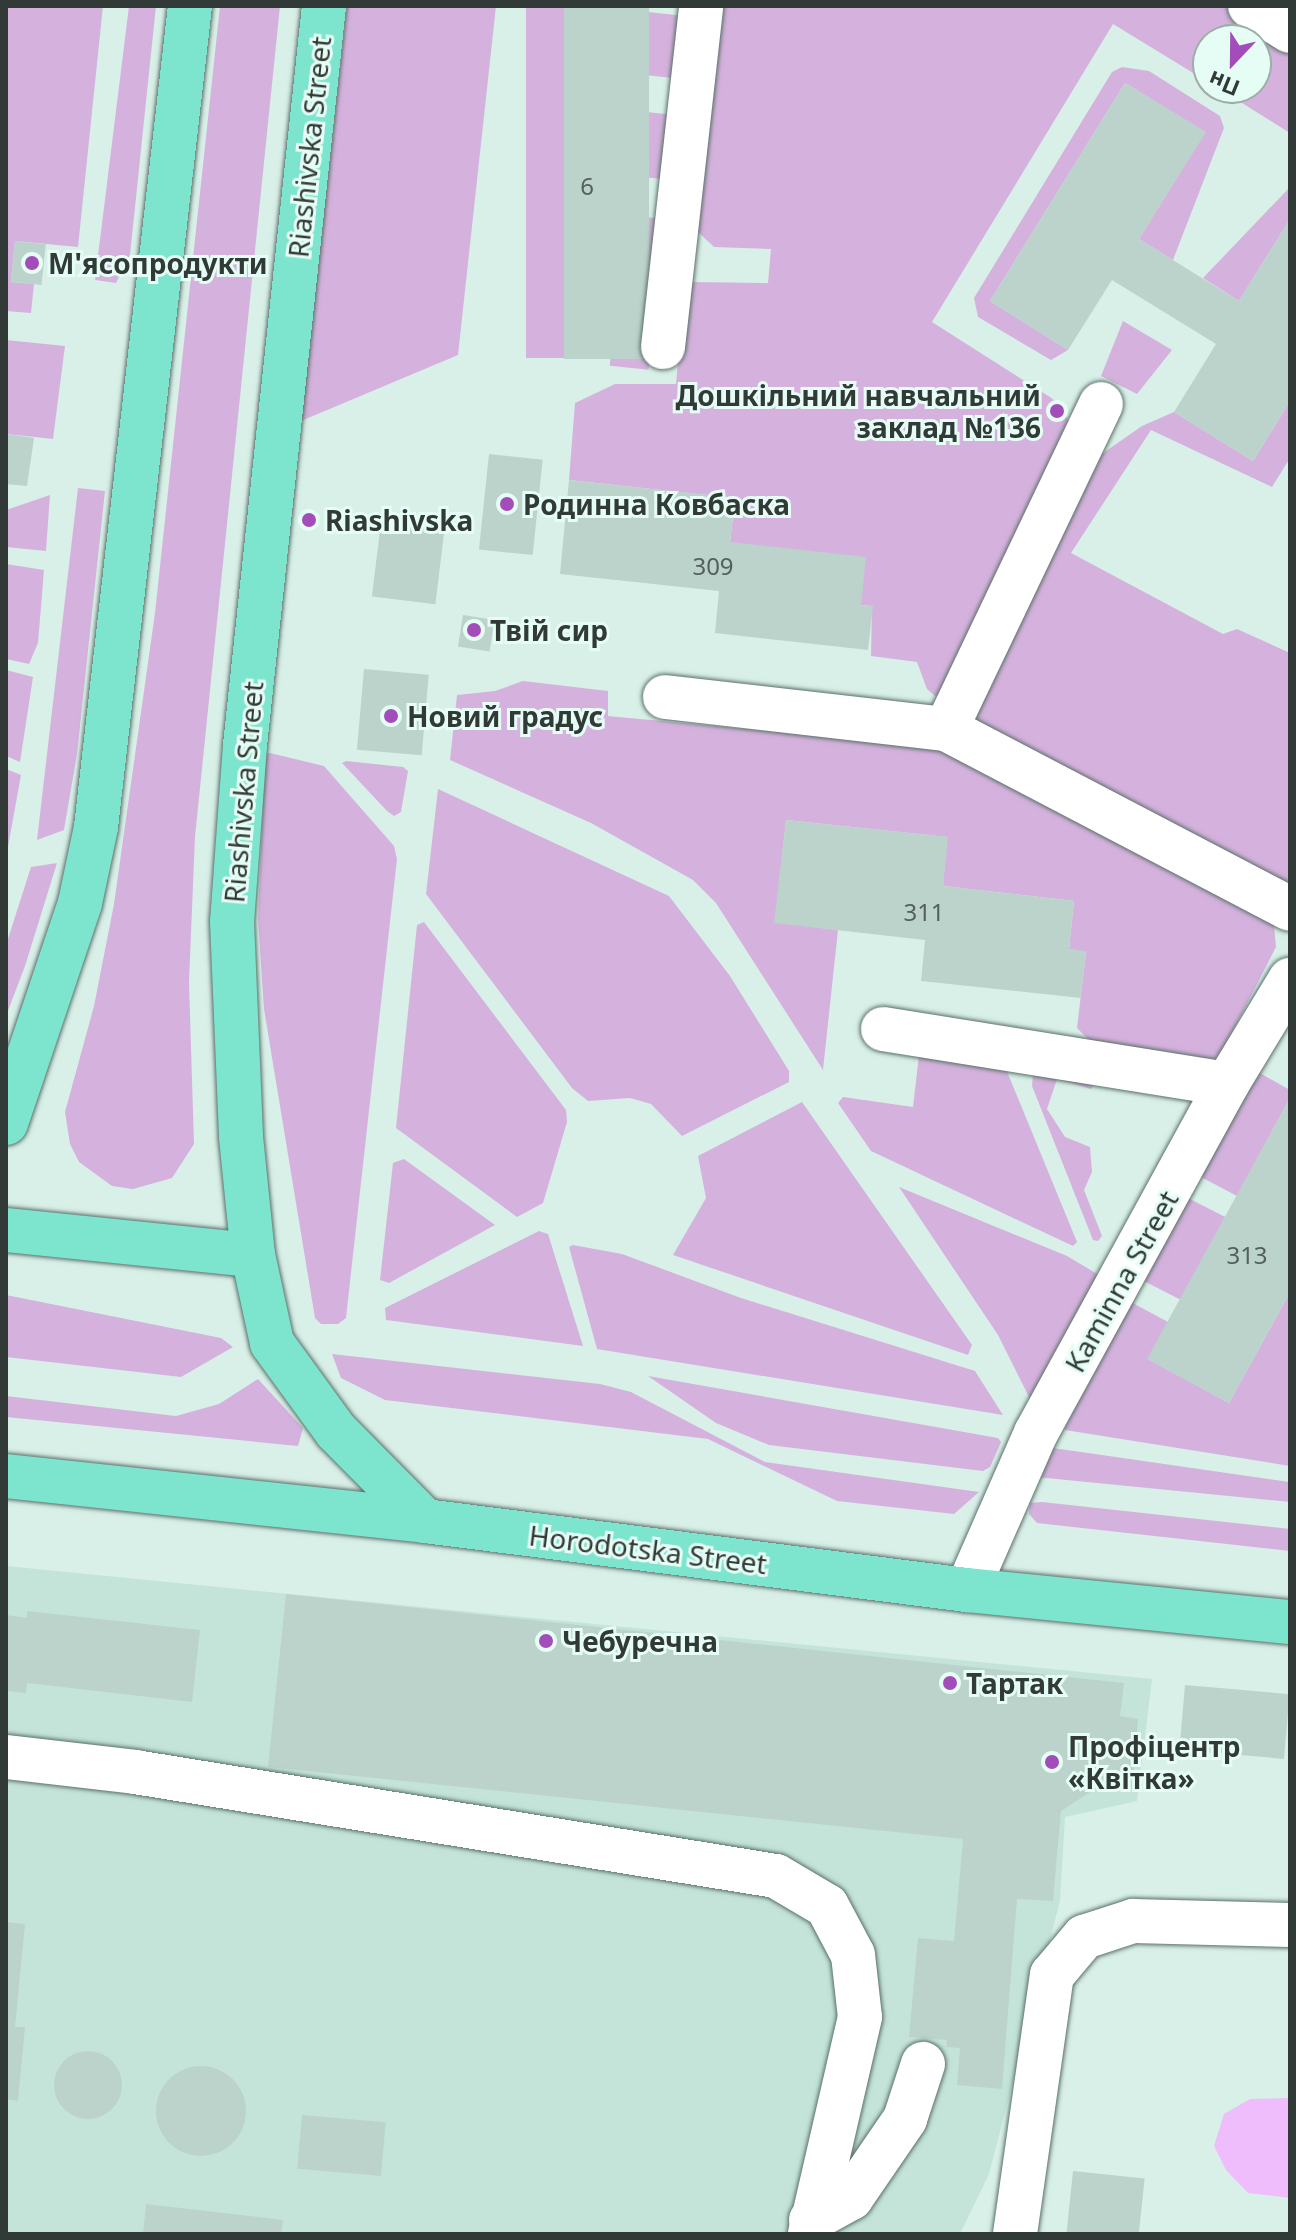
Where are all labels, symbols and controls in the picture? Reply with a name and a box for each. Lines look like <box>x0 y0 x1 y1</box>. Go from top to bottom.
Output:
north arrow <box>1192 24 1272 104</box>
street label: Riashivska Street <box>281 35 337 259</box>
text: Пн <box>1204 65 1244 104</box>
house number: 6 <box>580 172 594 200</box>
place label: М'ясопродукти <box>48 246 268 280</box>
marker: М'ясопродукти <box>23 254 41 272</box>
place label: Дошкільний навчальний заклад №136 <box>676 378 1041 444</box>
marker: Дошкільний навчальний заклад №136 <box>1048 402 1066 420</box>
place label: Родинна Ковбаска <box>523 487 790 521</box>
marker: Родинна Ковбаска <box>498 495 516 513</box>
place label: Riashivska <box>325 503 473 537</box>
marker: Riashivska <box>300 511 318 529</box>
house number: 309 <box>692 552 734 580</box>
place label: Твій сир <box>490 613 608 647</box>
marker: Твій сир <box>465 621 483 639</box>
street label: Riashivska Street <box>217 680 269 904</box>
place label: Новий градус <box>407 699 603 733</box>
marker: Новий градус <box>382 707 400 725</box>
house number: 311 <box>903 898 945 926</box>
street label: Kaminna Street <box>1057 1184 1185 1378</box>
house number: 313 <box>1226 1241 1268 1269</box>
street label: Horodotska Street <box>527 1518 769 1580</box>
place label: Чебуречна <box>562 1624 718 1658</box>
marker: Чебуречна <box>537 1632 555 1650</box>
place label: Тартак <box>966 1666 1063 1700</box>
marker: Тартак <box>941 1674 959 1692</box>
place label: Профіцентр «Квітка» <box>1068 1729 1241 1795</box>
marker: Профіцентр «Квітка» <box>1043 1753 1061 1771</box>

